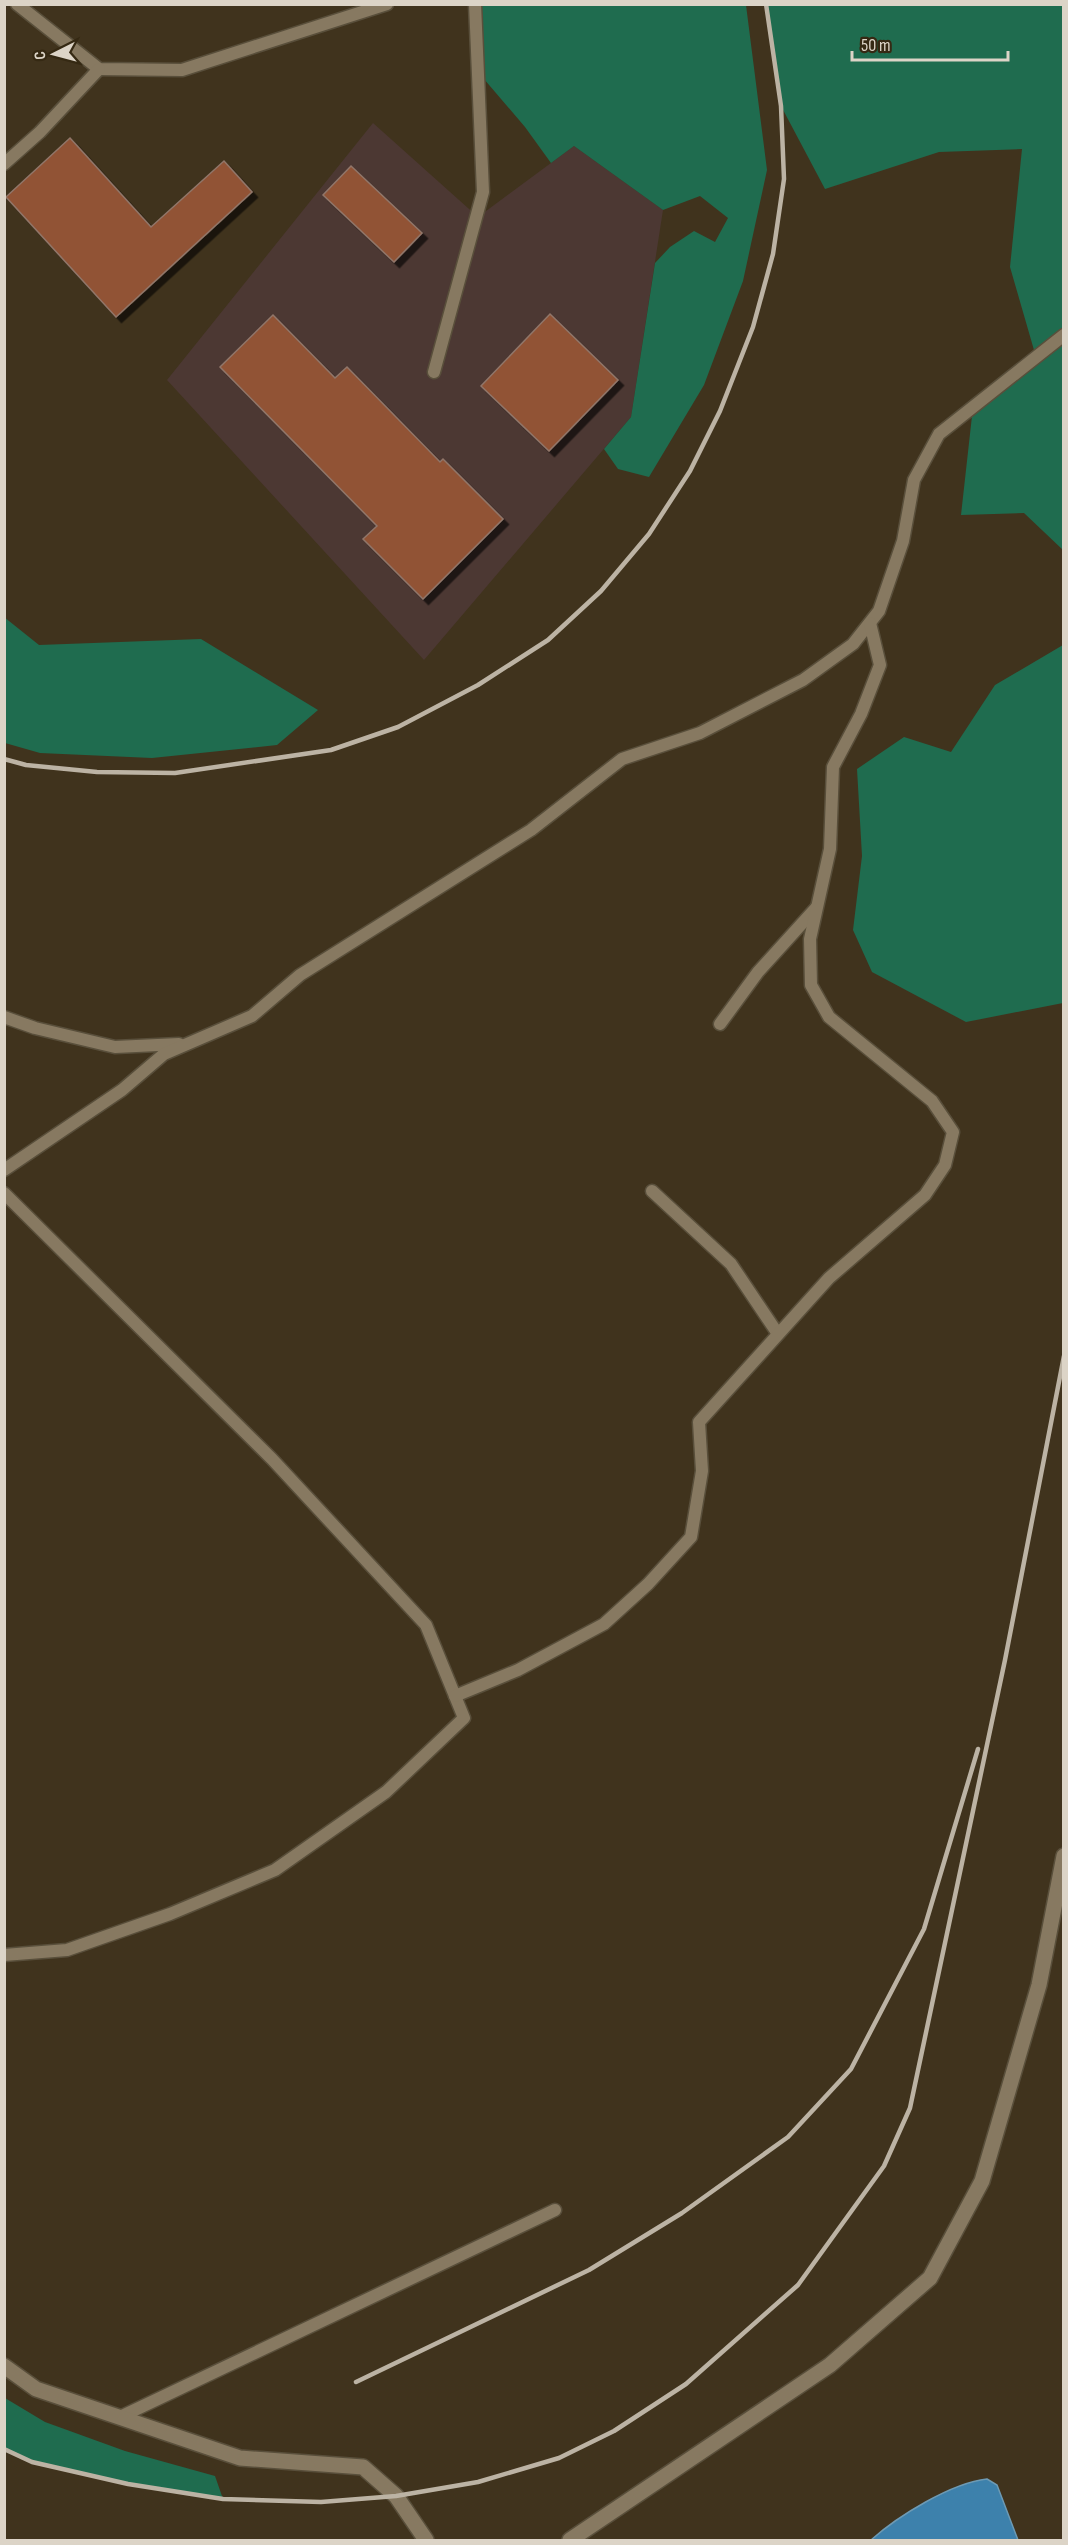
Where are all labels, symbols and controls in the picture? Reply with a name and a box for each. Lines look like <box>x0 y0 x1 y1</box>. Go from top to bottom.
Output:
north arrow <box>24 24 84 84</box>
scale bar <box>852 24 1008 62</box>
text: 50 m <box>861 35 891 56</box>
text: С <box>31 50 50 60</box>

